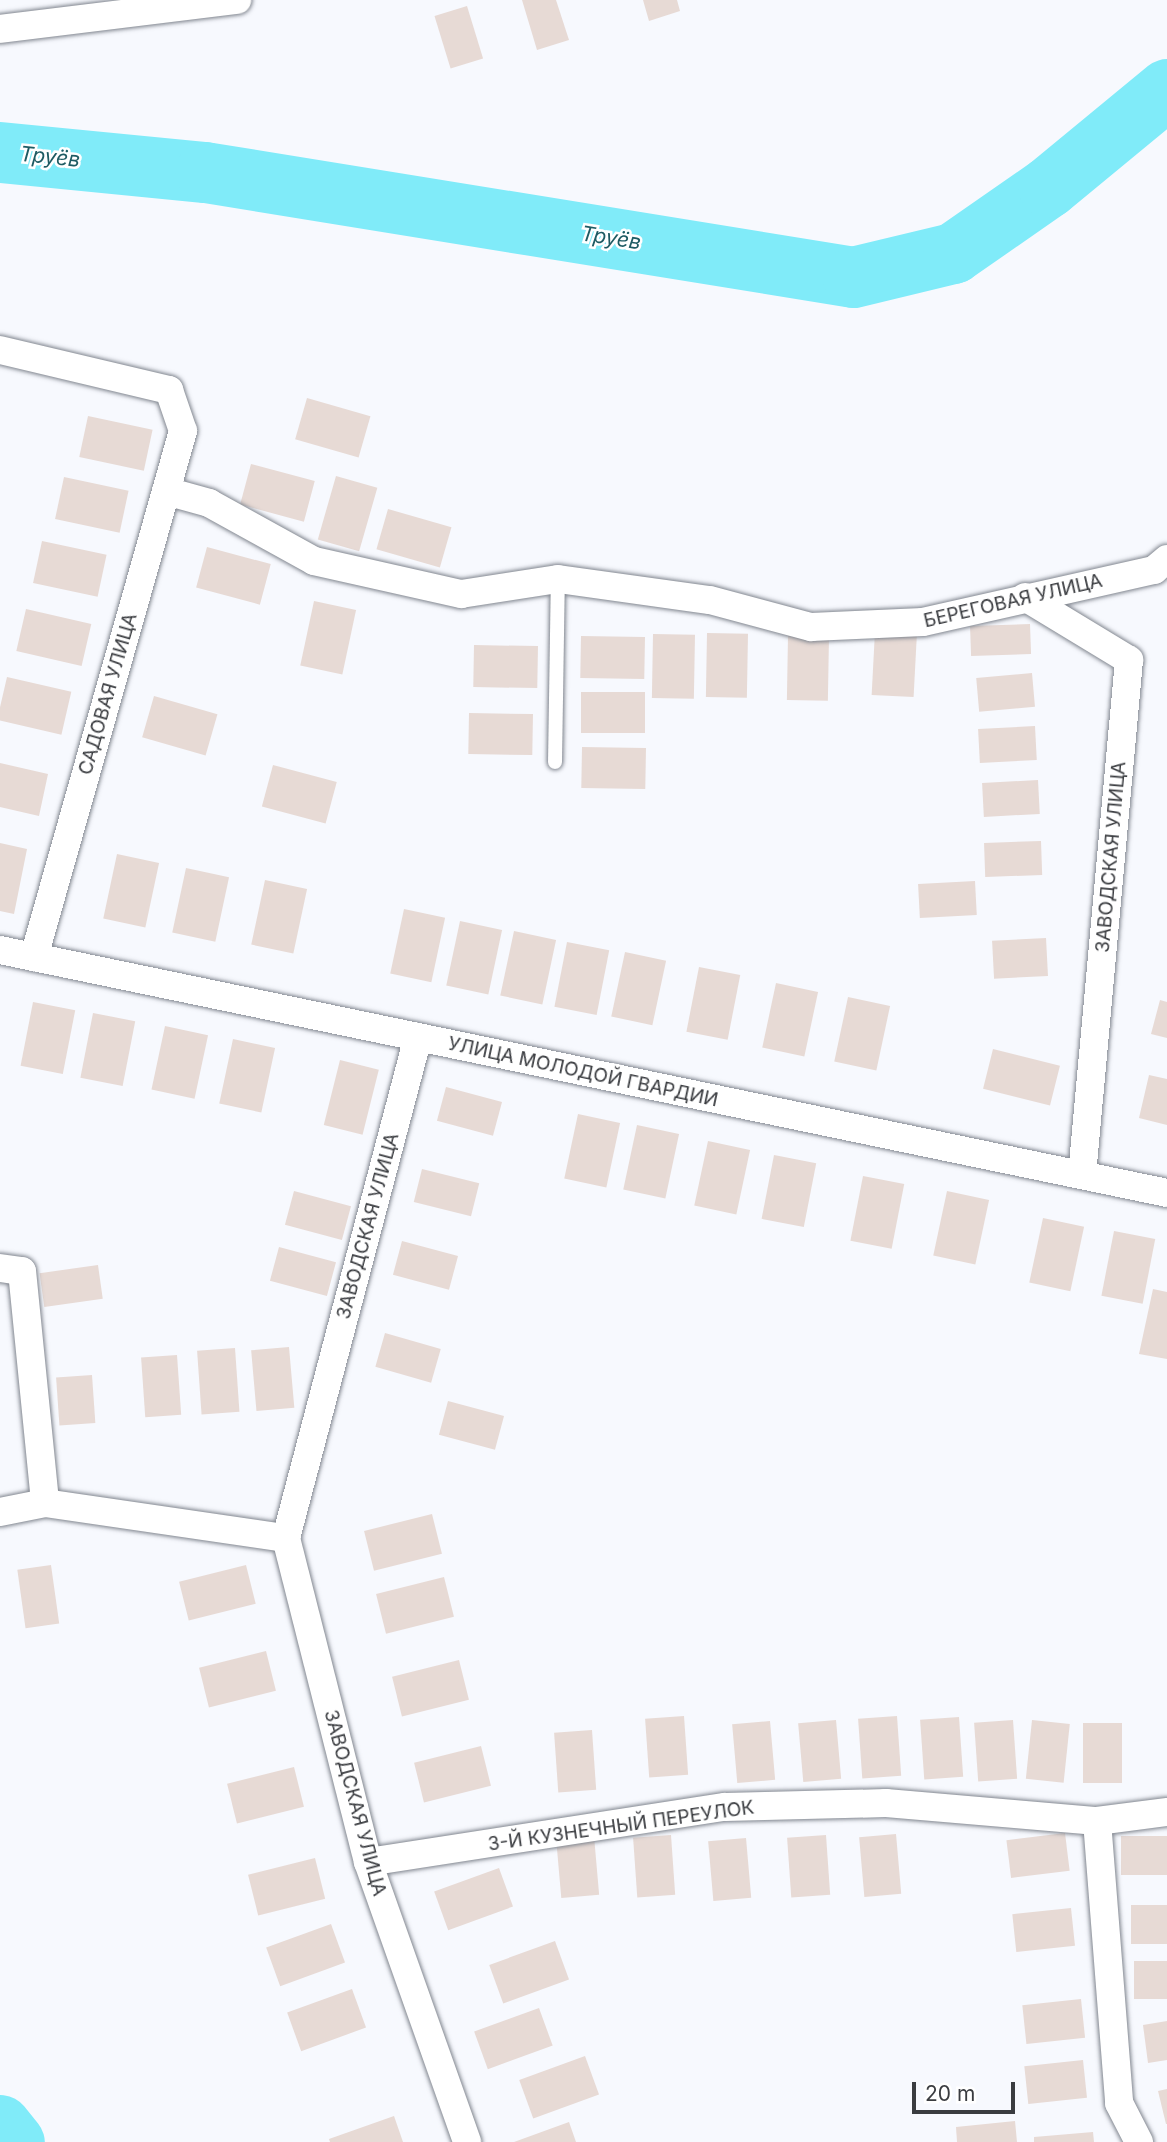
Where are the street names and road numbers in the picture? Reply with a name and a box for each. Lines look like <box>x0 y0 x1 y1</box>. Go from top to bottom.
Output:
street label: БЕРЕГОВАЯ УЛИЦА <box>921 569 1105 633</box>
street label: САДОВАЯ УЛИЦА <box>74 611 142 777</box>
street label: ЗАВОДСКАЯ УЛИЦА <box>1091 760 1131 954</box>
street label: УЛИЦА МОЛОДОЙ ГВАРДИИ <box>446 1032 720 1112</box>
street label: ЗАВОДСКАЯ УЛИЦА <box>332 1130 404 1322</box>
street label: ЗАВОДСКАЯ УЛИЦА <box>319 1707 391 1899</box>
street label: 3-Й КУЗНЕЧНЫЙ ПЕРЕУЛОК <box>486 1796 756 1856</box>

